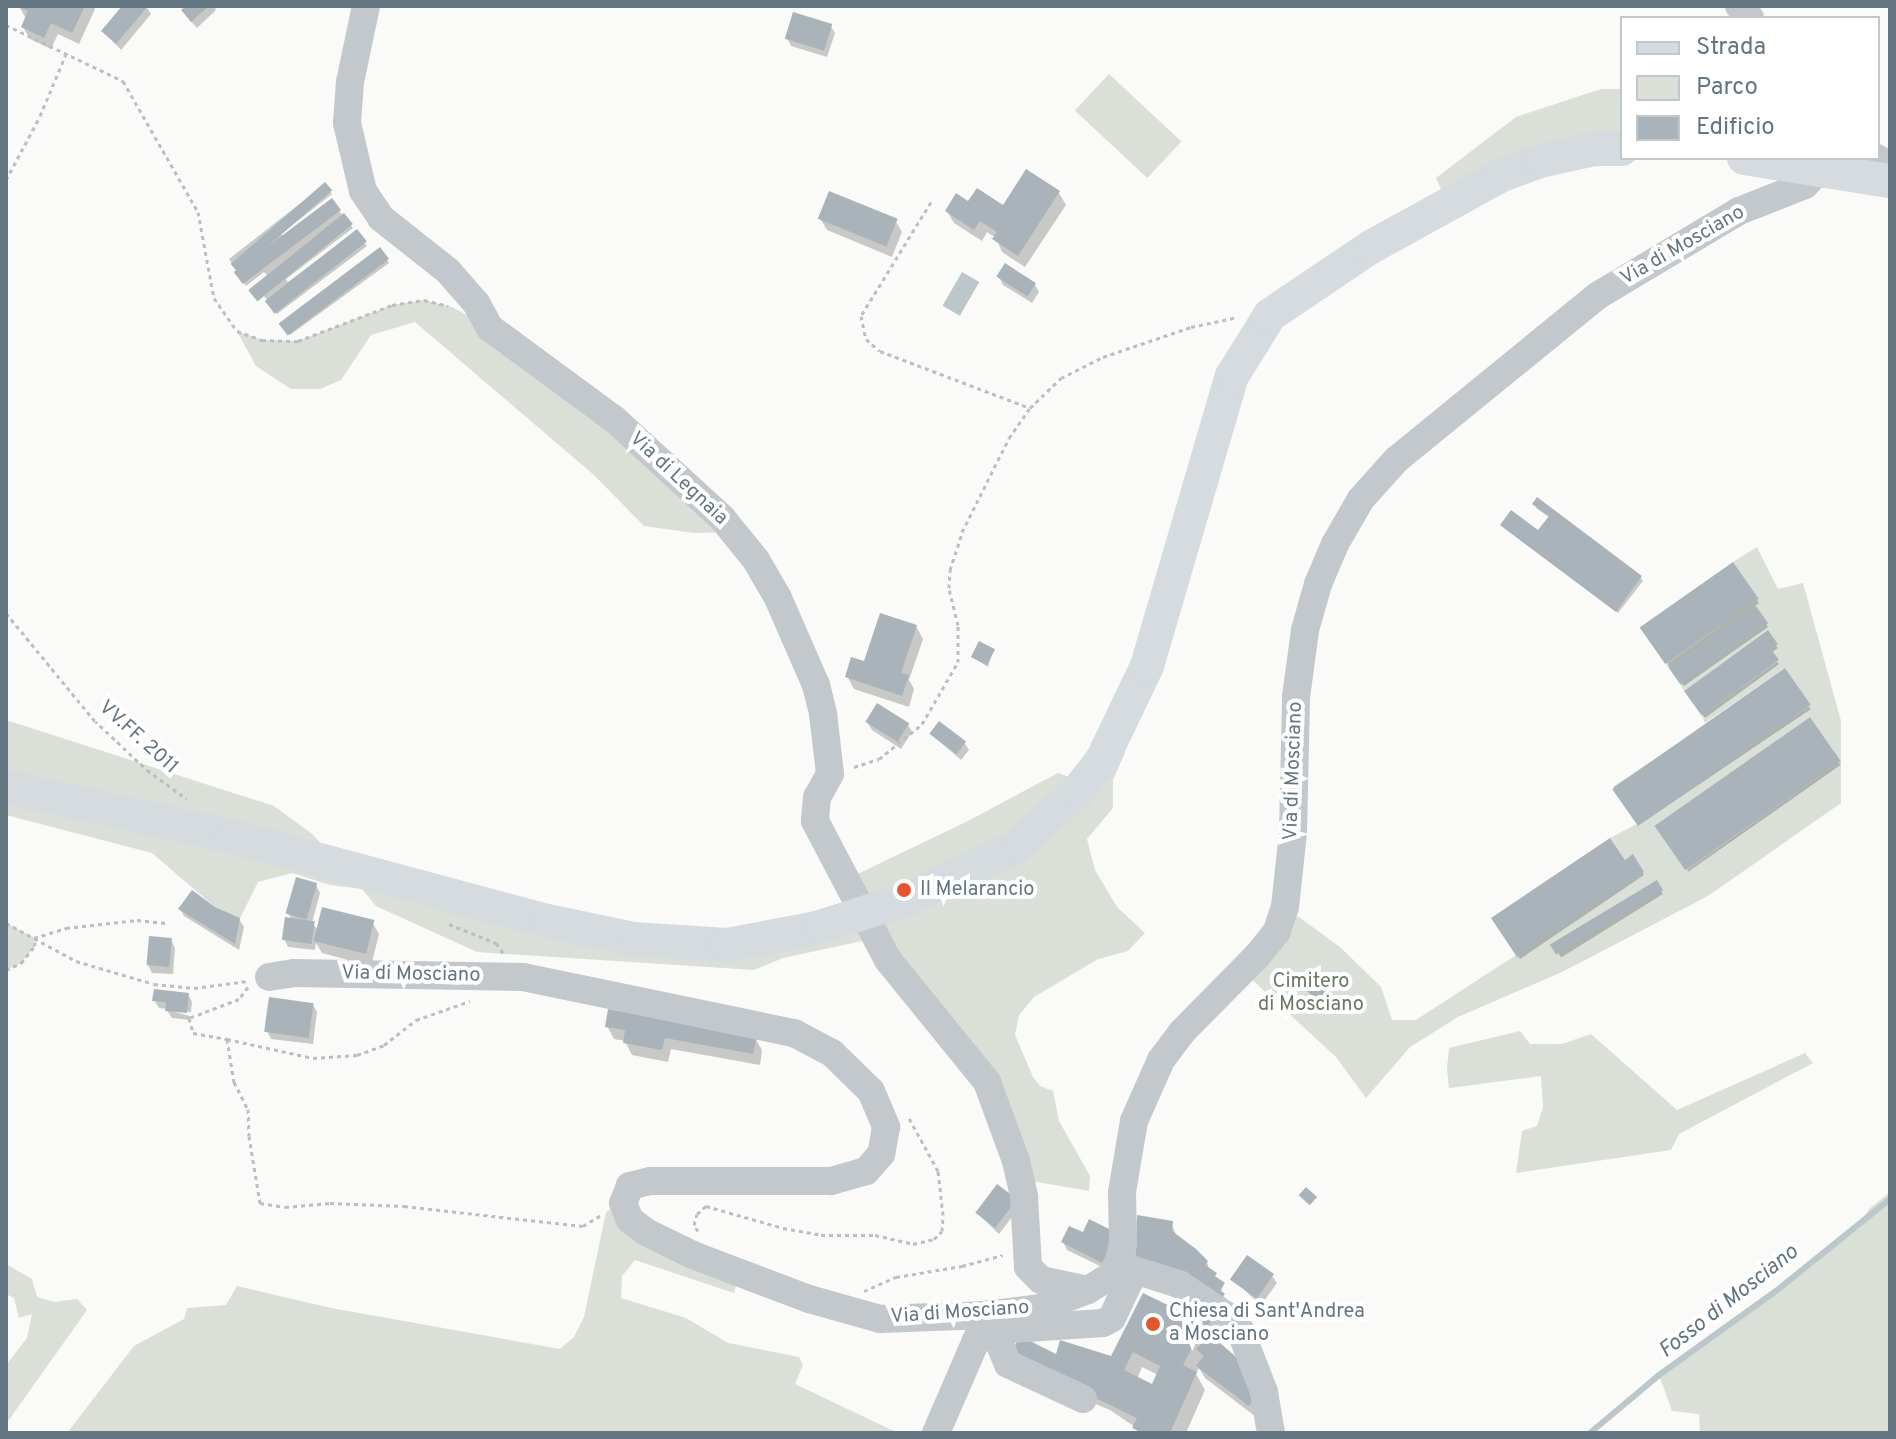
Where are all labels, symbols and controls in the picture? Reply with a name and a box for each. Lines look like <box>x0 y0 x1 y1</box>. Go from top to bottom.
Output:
legend <box>1620 16 1880 160</box>
text: Strada <box>1696 33 1766 63</box>
text: Parco <box>1696 73 1758 103</box>
text: Edificio <box>1696 113 1775 143</box>
street label: Via di Mosciano <box>1617 201 1749 291</box>
street label: Via di Legnaia <box>624 427 732 531</box>
street label: VV.FF. 2011 <box>93 696 183 780</box>
street label: Via di Mosciano <box>1280 701 1308 841</box>
place label: Il Melarancio <box>920 878 1034 902</box>
marker: Il Melarancio <box>895 881 913 899</box>
street label: Via di Mosciano <box>341 962 481 988</box>
park label: Cimitero di Mosciano <box>1258 971 1364 1018</box>
water label: Fosso di Mosciano <box>1654 1239 1804 1365</box>
street label: Via di Mosciano <box>890 1296 1030 1330</box>
place label: Chiesa di Sant'Andrea a Mosciano <box>1169 1300 1365 1347</box>
marker: Chiesa di Sant'Andrea a Mosciano <box>1144 1315 1162 1333</box>

